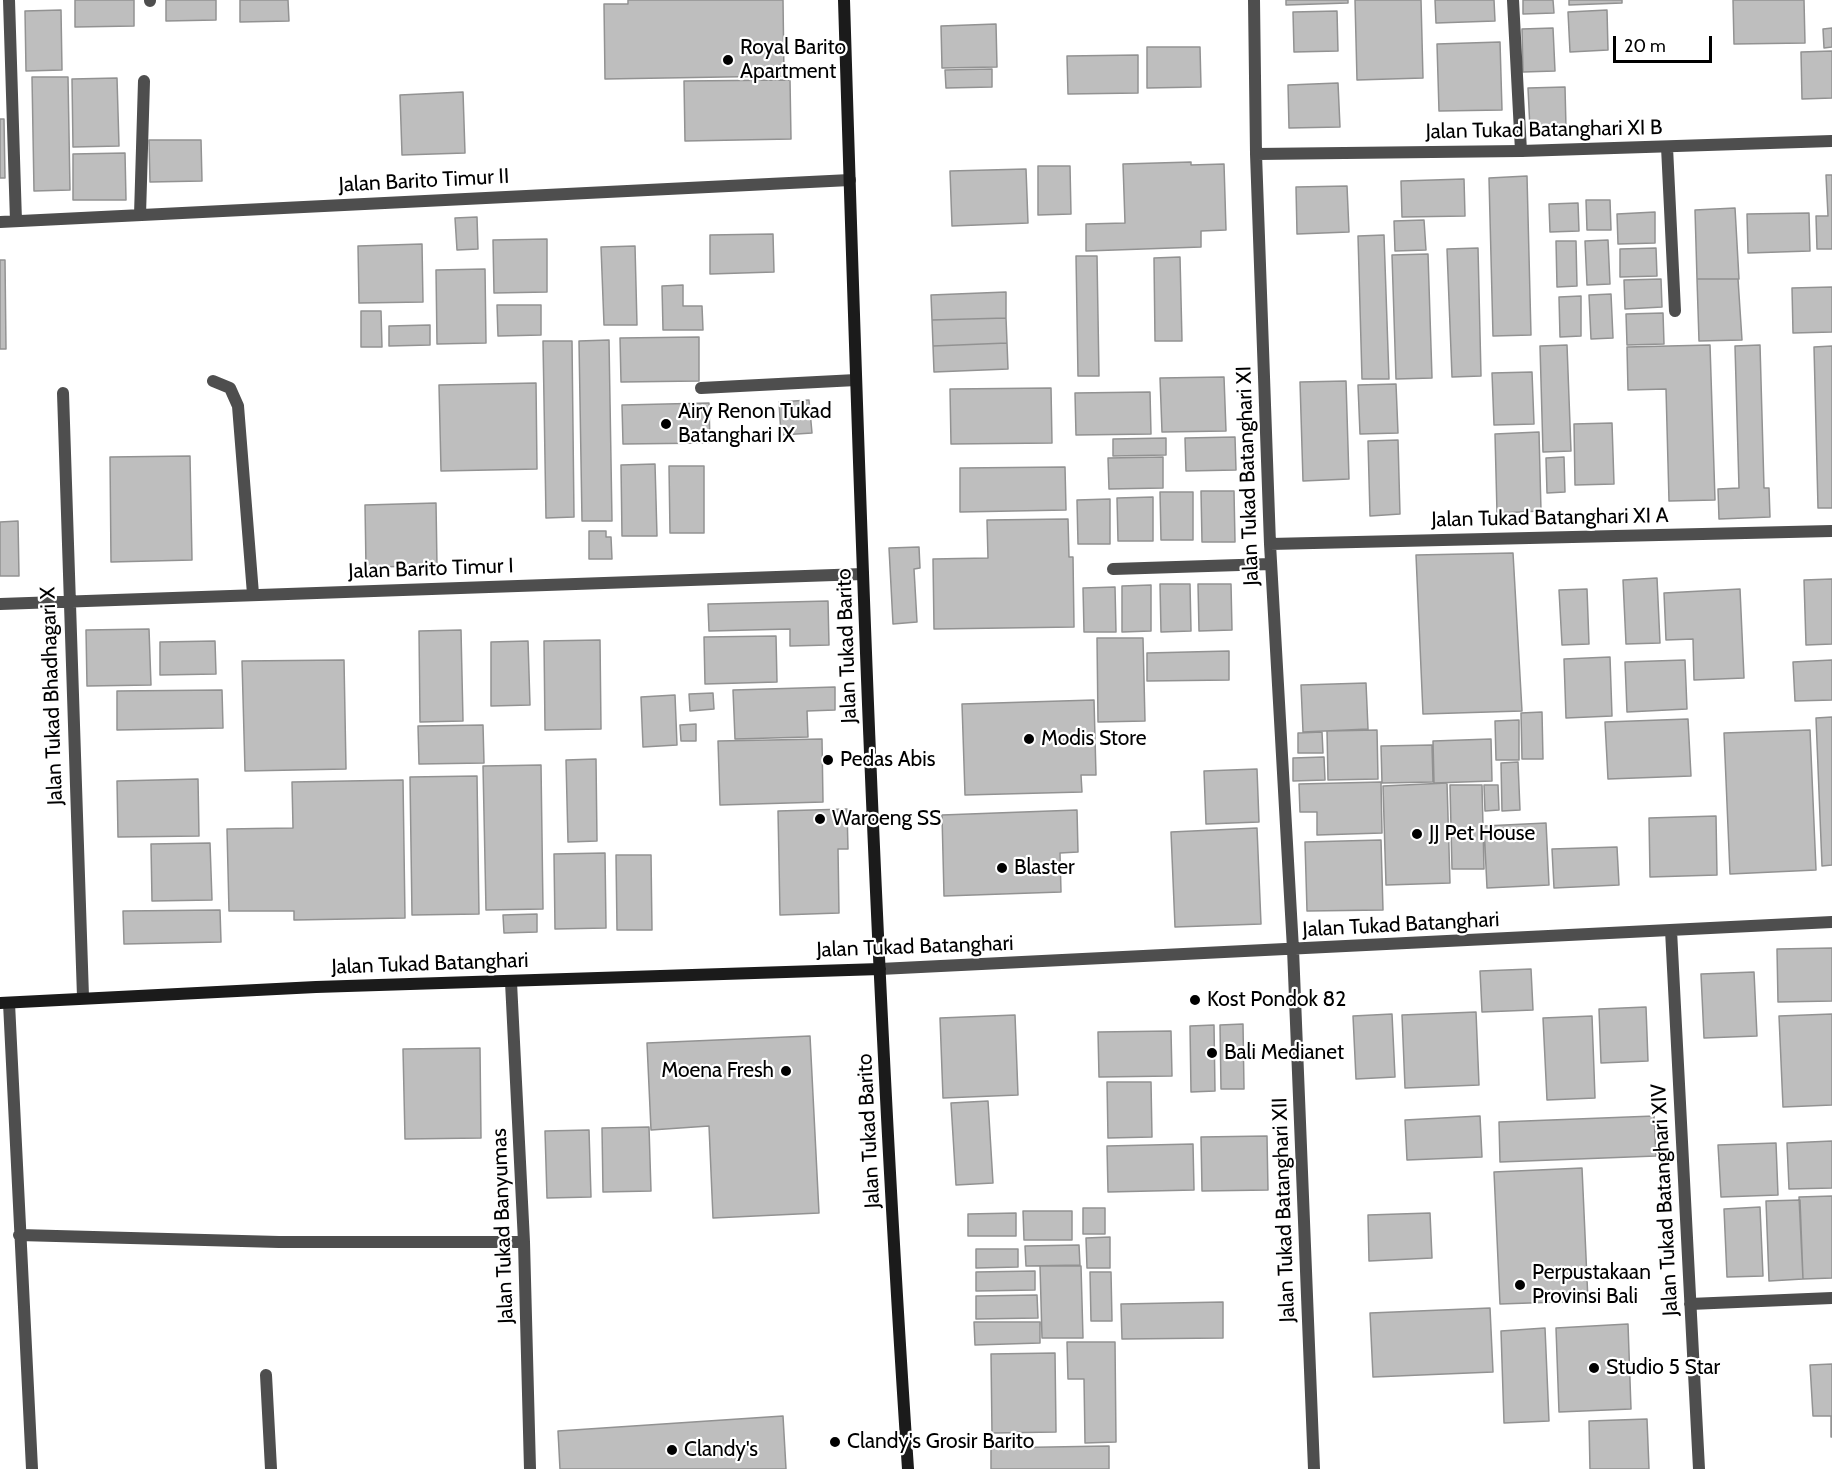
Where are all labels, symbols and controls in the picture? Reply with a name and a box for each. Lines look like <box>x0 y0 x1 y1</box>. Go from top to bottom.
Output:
scale bar <box>1616 24 1715 62</box>
place label: Royal Barito Apartment <box>740 35 846 85</box>
text: 20 m <box>1624 35 1666 57</box>
marker: Royal Barito Apartment <box>721 53 735 67</box>
street label: Jalan Tukad Batanghari XI B <box>1425 115 1663 145</box>
street label: Jalan Barito Timur II <box>338 164 510 198</box>
street label: Jalan Tukad Batanghari XI <box>1232 366 1264 586</box>
place label: Airy Renon Tukad Batanghari IX <box>678 399 832 449</box>
marker: Airy Renon Tukad Batanghari IX <box>659 417 673 431</box>
street label: Jalan Tukad Batanghari XI A <box>1431 503 1669 533</box>
street label: Jalan Barito Timur I <box>348 554 514 584</box>
street label: Jalan Tukad Barito <box>832 568 862 724</box>
street label: Jalan Tukad Bhadhagari X <box>36 586 68 806</box>
place label: Modis Store <box>1041 726 1146 752</box>
marker: Modis Store <box>1022 732 1036 746</box>
place label: Pedas Abis <box>840 747 935 773</box>
marker: Pedas Abis <box>821 753 835 767</box>
place label: Waroeng SS <box>832 806 941 832</box>
marker: Waroeng SS <box>813 812 827 826</box>
place label: JJ Pet House <box>1429 821 1535 847</box>
marker: JJ Pet House <box>1410 827 1424 841</box>
place label: Blaster <box>1014 855 1075 881</box>
marker: Blaster <box>995 861 1009 875</box>
street label: Jalan Tukad Batanghari <box>1302 907 1500 943</box>
street label: Jalan Tukad Batanghari <box>816 931 1014 963</box>
street label: Jalan Tukad Batanghari <box>331 948 529 980</box>
place label: Kost Pondok 82 <box>1207 987 1346 1013</box>
marker: Kost Pondok 82 <box>1188 993 1202 1007</box>
place label: Bali Medianet <box>1224 1040 1344 1066</box>
marker: Bali Medianet <box>1205 1046 1219 1060</box>
street label: Jalan Tukad Barito <box>852 1053 886 1209</box>
place label: Moena Fresh <box>661 1058 774 1084</box>
marker: Moena Fresh <box>779 1064 793 1078</box>
street label: Jalan Tukad Batanghari XIV <box>1646 1083 1684 1317</box>
street label: Jalan Tukad Batanghari XII <box>1267 1097 1301 1323</box>
street label: Jalan Tukad Banyumas <box>487 1128 519 1324</box>
place label: Perpustakaan Provinsi Bali <box>1532 1260 1651 1310</box>
marker: Perpustakaan Provinsi Bali <box>1513 1278 1527 1292</box>
place label: Studio 5 Star <box>1606 1355 1720 1381</box>
marker: Studio 5 Star <box>1587 1361 1601 1375</box>
place label: Clandy's Grosir Barito <box>847 1429 1034 1455</box>
marker: Clandy's Grosir Barito <box>828 1435 842 1449</box>
place label: Clandy's <box>684 1437 758 1463</box>
marker: Clandy's <box>665 1443 679 1457</box>

